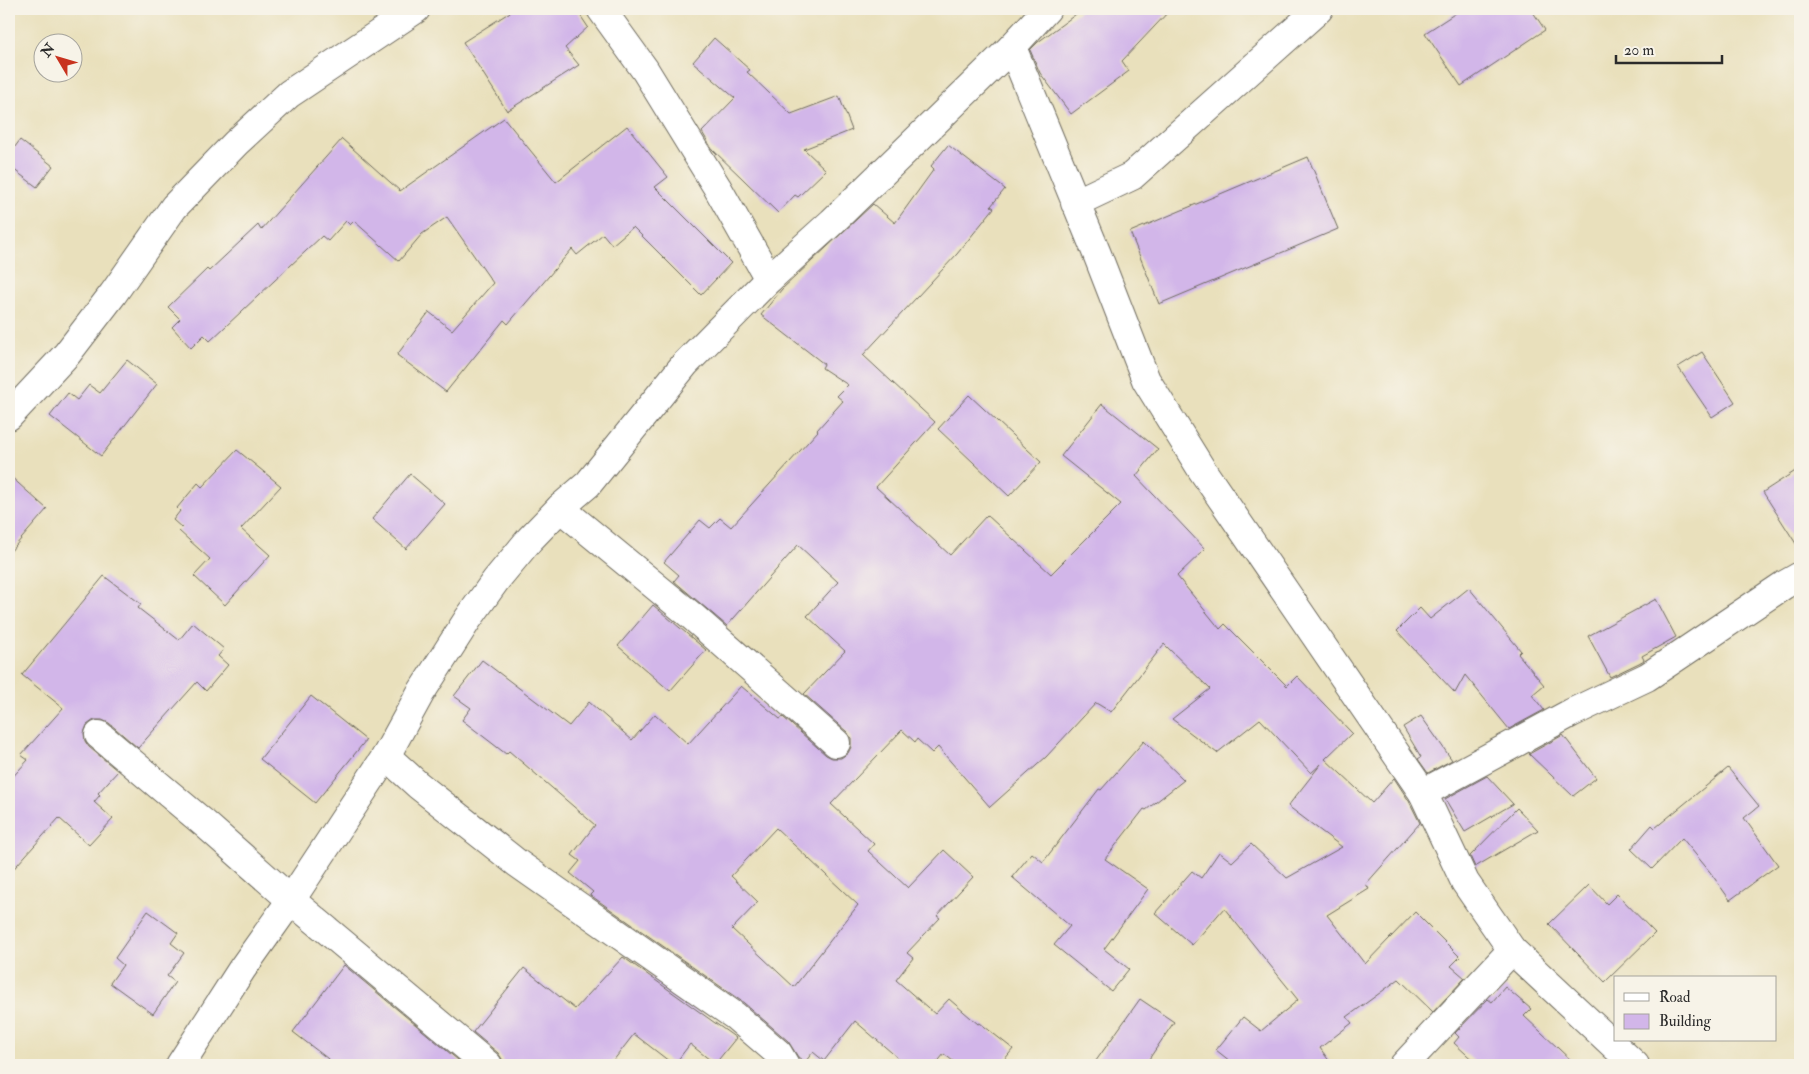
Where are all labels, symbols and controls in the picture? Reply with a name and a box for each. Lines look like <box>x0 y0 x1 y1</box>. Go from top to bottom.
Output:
north arrow <box>32 32 82 82</box>
scale bar <box>1616 32 1723 64</box>
text: N <box>37 40 59 61</box>
text: 20 m <box>1624 41 1654 60</box>
legend <box>1614 976 1776 1042</box>
text: Road <box>1659 988 1691 1007</box>
text: Building <box>1659 1012 1711 1031</box>

